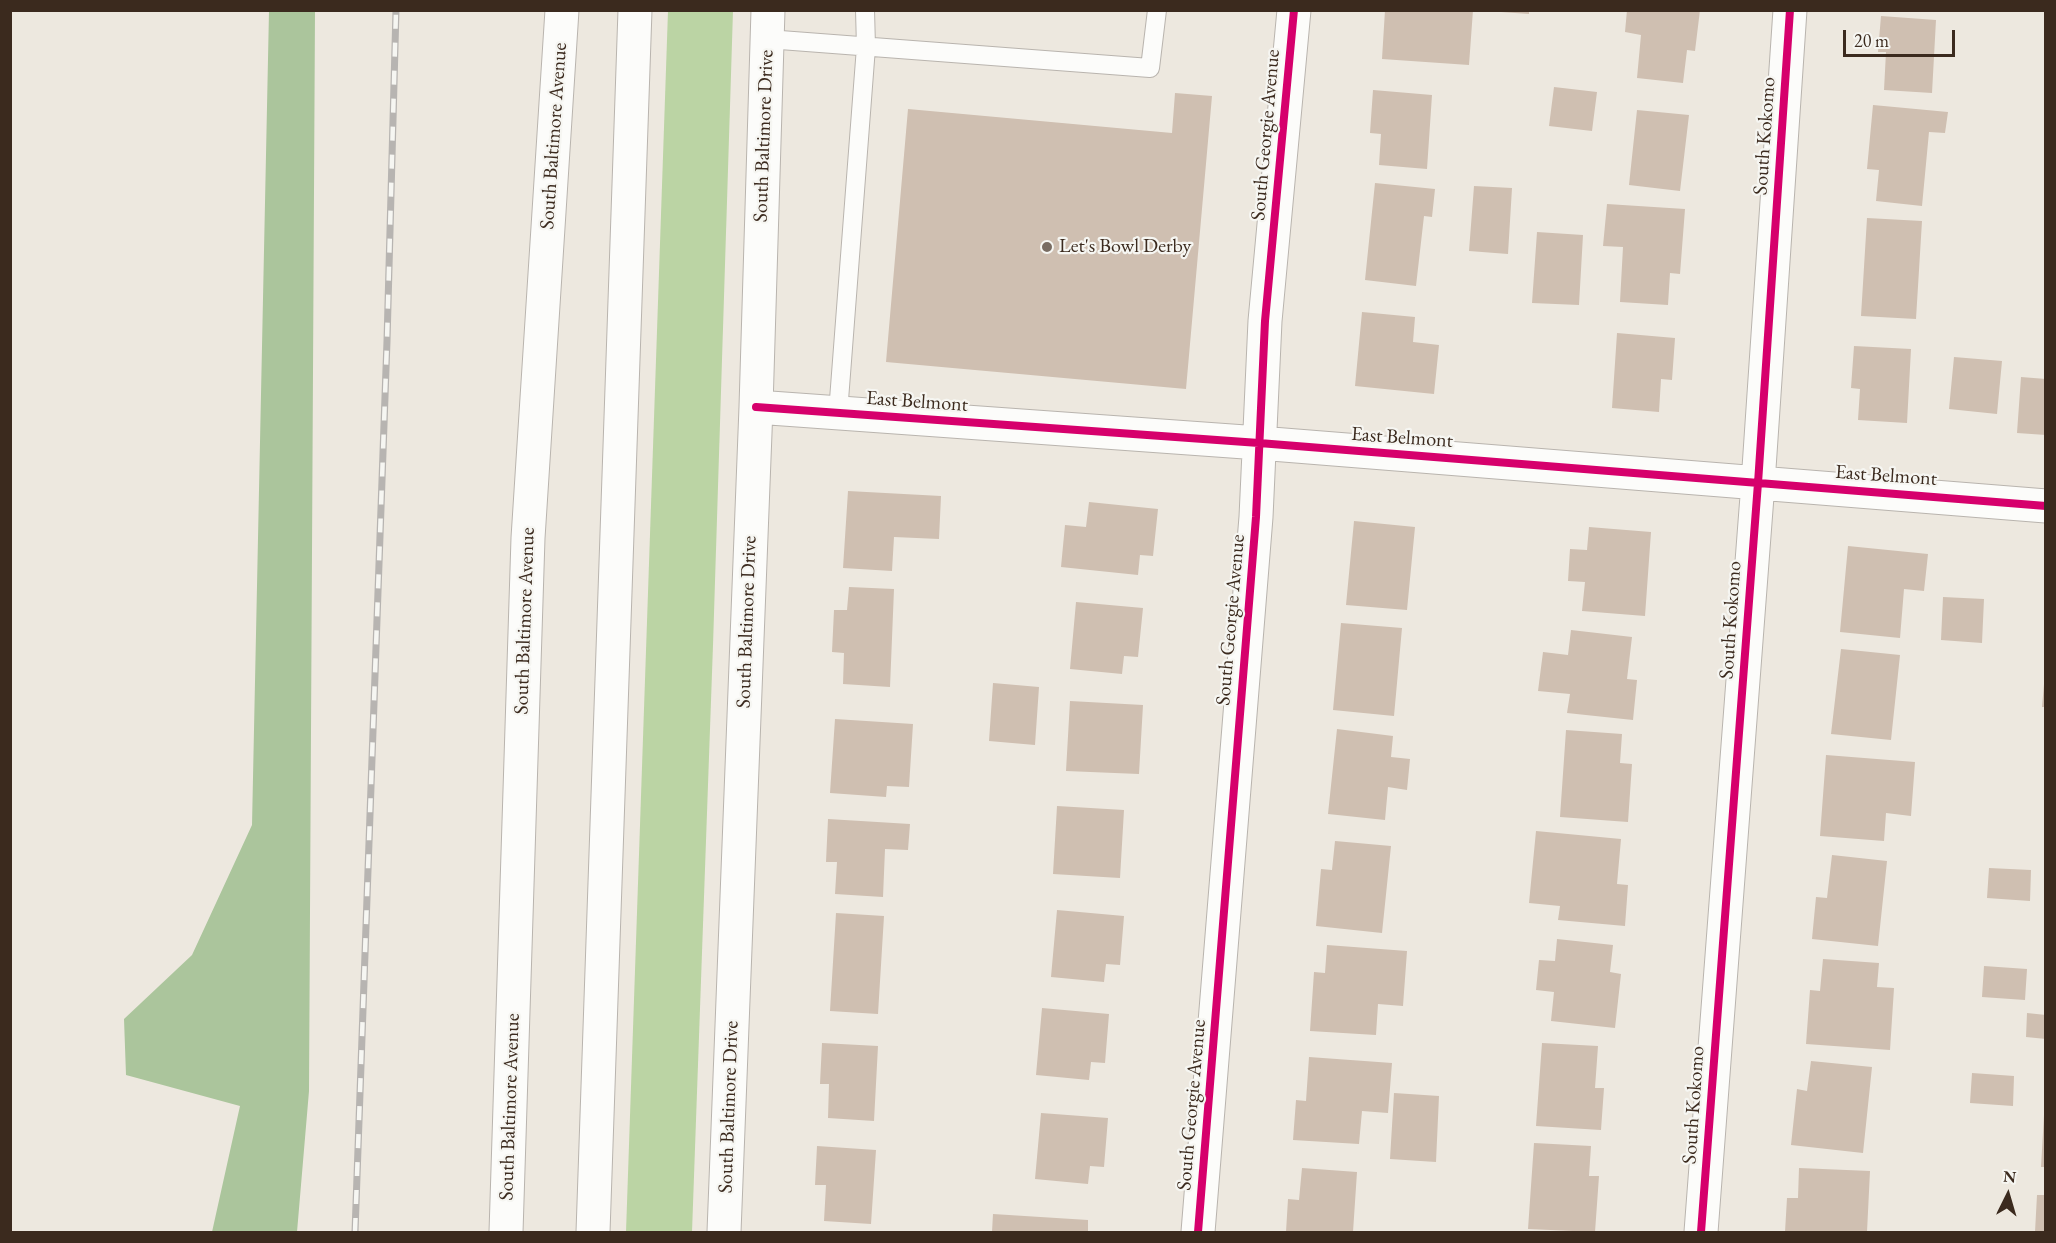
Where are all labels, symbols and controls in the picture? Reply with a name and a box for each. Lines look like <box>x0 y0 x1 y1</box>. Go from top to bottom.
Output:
scale bar <box>1846 18 1958 56</box>
text: 20 m <box>1854 29 1889 52</box>
street label: South Baltimore Avenue <box>535 42 573 230</box>
street label: South Georgie Avenue <box>1247 48 1285 222</box>
street label: South Baltimore Drive <box>749 49 779 223</box>
street label: South Kokomo <box>1749 76 1781 196</box>
place label: Let's Bowl Derby <box>1059 235 1191 259</box>
marker: Let's Bowl Derby <box>1040 240 1054 254</box>
street label: East Belmont <box>865 386 969 418</box>
street label: East Belmont <box>1350 422 1454 454</box>
street label: East Belmont <box>1834 460 1938 492</box>
street label: South Baltimore Avenue <box>510 527 540 715</box>
street label: South Georgie Avenue <box>1212 533 1250 707</box>
street label: South Baltimore Drive <box>732 535 762 709</box>
street label: South Kokomo <box>1715 560 1747 680</box>
street label: South Baltimore Avenue <box>495 1013 525 1201</box>
street label: South Georgie Avenue <box>1173 1018 1211 1192</box>
street label: South Baltimore Drive <box>714 1020 744 1194</box>
street label: South Kokomo <box>1678 1045 1710 1165</box>
north arrow <box>1978 1165 2038 1225</box>
text: N <box>2002 1166 2017 1188</box>

